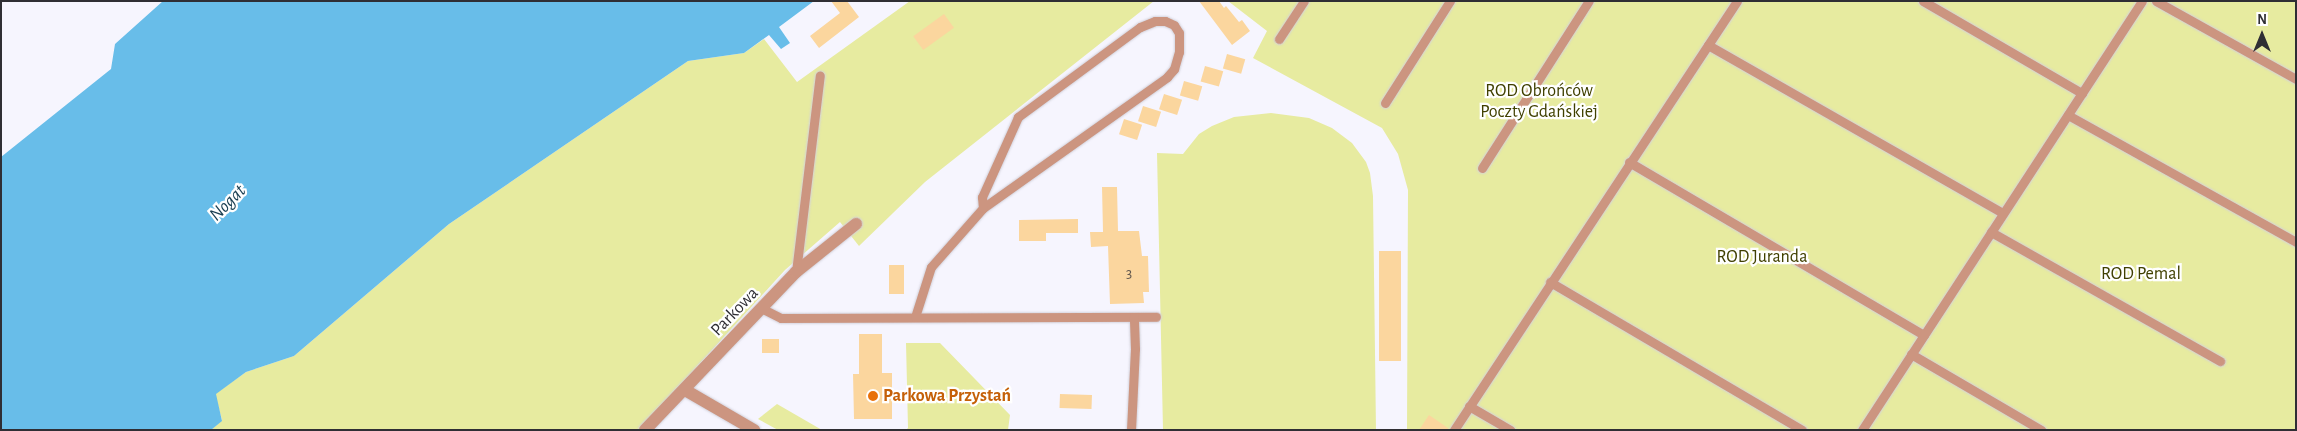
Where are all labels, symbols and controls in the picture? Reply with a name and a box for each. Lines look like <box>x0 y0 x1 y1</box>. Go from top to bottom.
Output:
north arrow <box>2237 10 2287 60</box>
text: N <box>2257 13 2267 27</box>
park label: ROD Obrońców Poczty Gdańskiej <box>1480 81 1598 124</box>
water label: Nogat <box>205 180 251 226</box>
park label: ROD Juranda <box>1717 246 1807 268</box>
park label: ROD Pemal <box>2101 263 2181 285</box>
house number: 3 <box>1126 265 1132 283</box>
street label: Parkowa <box>707 283 763 341</box>
place label: Parkowa Przystań <box>883 385 1011 407</box>
marker: Parkowa Przystań <box>867 390 879 402</box>

